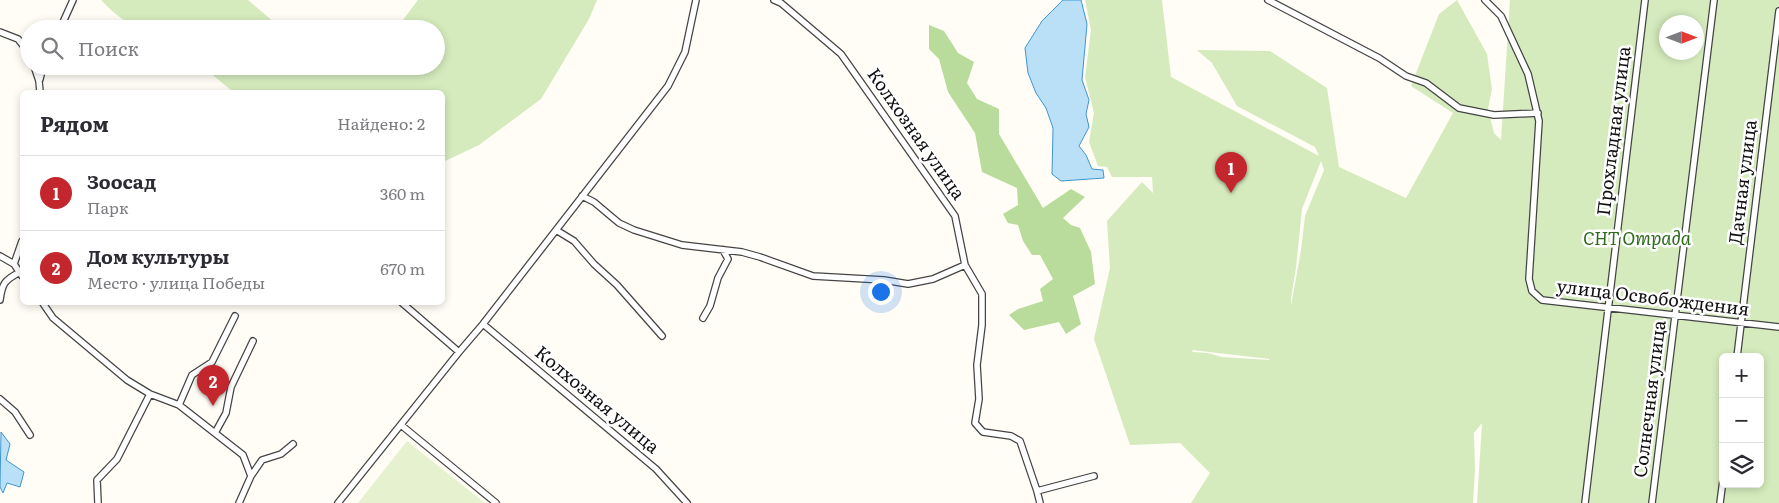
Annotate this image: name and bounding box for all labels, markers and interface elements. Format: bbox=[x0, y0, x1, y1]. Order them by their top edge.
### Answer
north arrow bbox=[1659, 15, 1704, 60]
search box bbox=[20, 20, 445, 75]
icon: search bbox=[38, 34, 66, 62]
text: Поиск bbox=[78, 34, 139, 62]
street label: Прохладная улица bbox=[1589, 44, 1636, 217]
street label: Колхозная улица bbox=[862, 62, 973, 205]
text: Рядом bbox=[40, 107, 109, 138]
text: Найдено: 2 bbox=[337, 111, 425, 135]
street label: Дачная улица bbox=[1720, 118, 1763, 246]
pin: 1 bbox=[1215, 152, 1247, 193]
text: Зоосад bbox=[87, 167, 156, 195]
text: 1 bbox=[53, 181, 59, 205]
text: 360 m bbox=[380, 181, 425, 205]
text: Парк bbox=[87, 195, 128, 219]
park label: СНТ Отрада bbox=[1583, 224, 1692, 251]
text: Дом культуры bbox=[87, 242, 229, 270]
text: 2 bbox=[52, 256, 60, 280]
text: 670 m bbox=[380, 256, 425, 280]
text: Место · улица Победы bbox=[87, 270, 265, 294]
street label: улица Освобождения bbox=[1555, 271, 1751, 322]
your location bbox=[868, 279, 894, 305]
street label: Солнечная улица bbox=[1625, 318, 1672, 479]
street label: Колхозная улица bbox=[530, 339, 666, 459]
map controls bbox=[1719, 353, 1764, 488]
button: + bbox=[1719, 353, 1764, 398]
pin: 2 bbox=[197, 365, 229, 406]
button: − bbox=[1719, 398, 1764, 443]
button: layers bbox=[1719, 443, 1764, 488]

